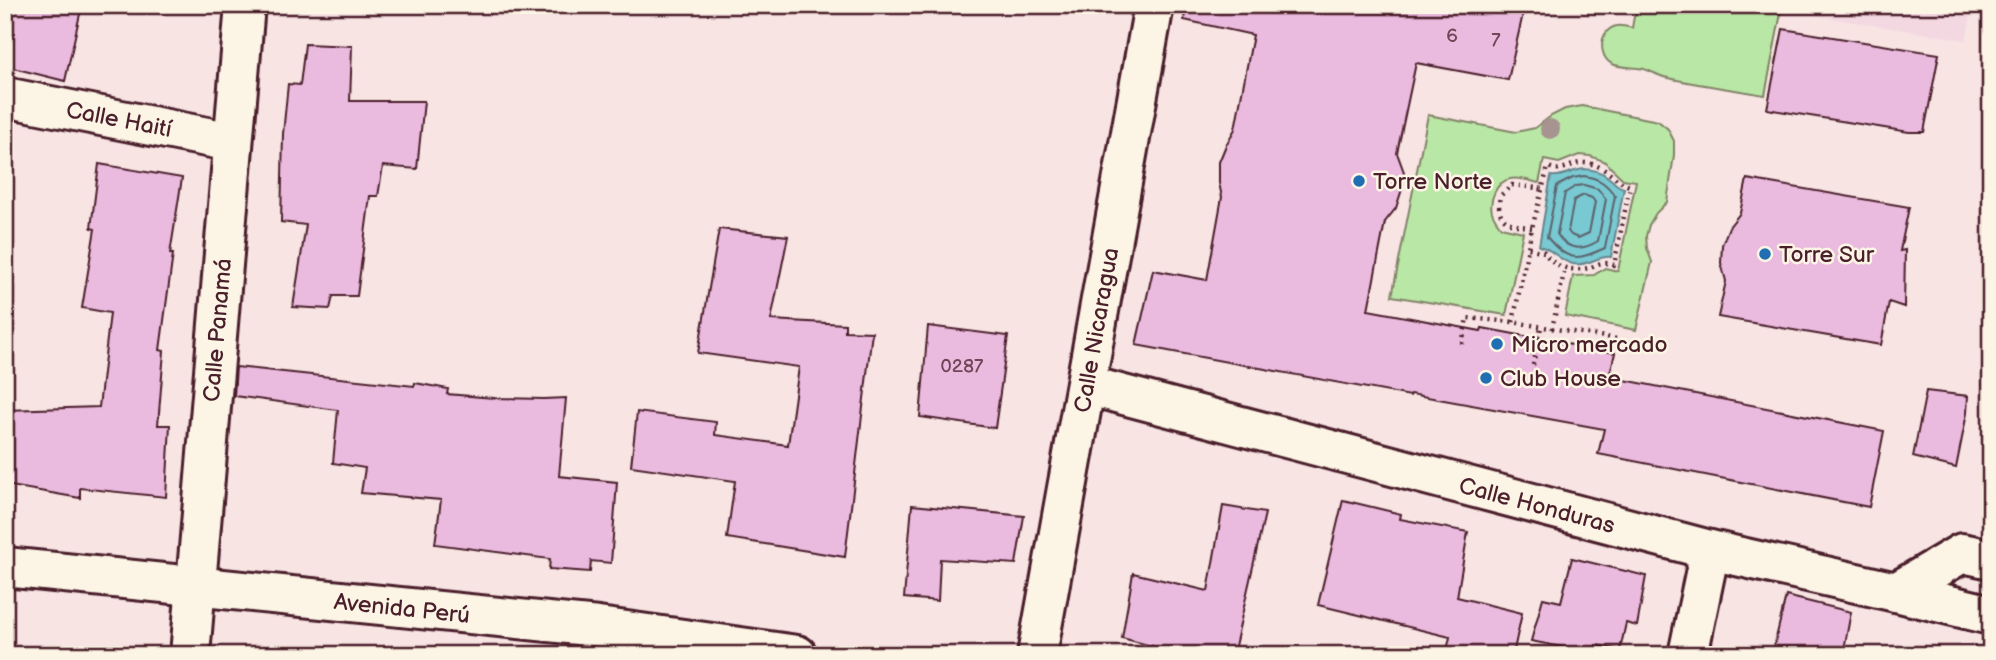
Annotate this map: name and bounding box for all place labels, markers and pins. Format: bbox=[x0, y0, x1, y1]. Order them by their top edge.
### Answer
place label: Torre Norte bbox=[1373, 168, 1492, 196]
marker: Torre Norte bbox=[1351, 173, 1367, 189]
place label: Torre Sur bbox=[1779, 241, 1875, 269]
marker: Torre Sur bbox=[1757, 246, 1773, 262]
place label: Micro mercado bbox=[1511, 331, 1668, 359]
marker: Micro mercado bbox=[1489, 336, 1505, 352]
place label: Club House bbox=[1500, 365, 1621, 393]
marker: Club House bbox=[1478, 370, 1494, 386]

